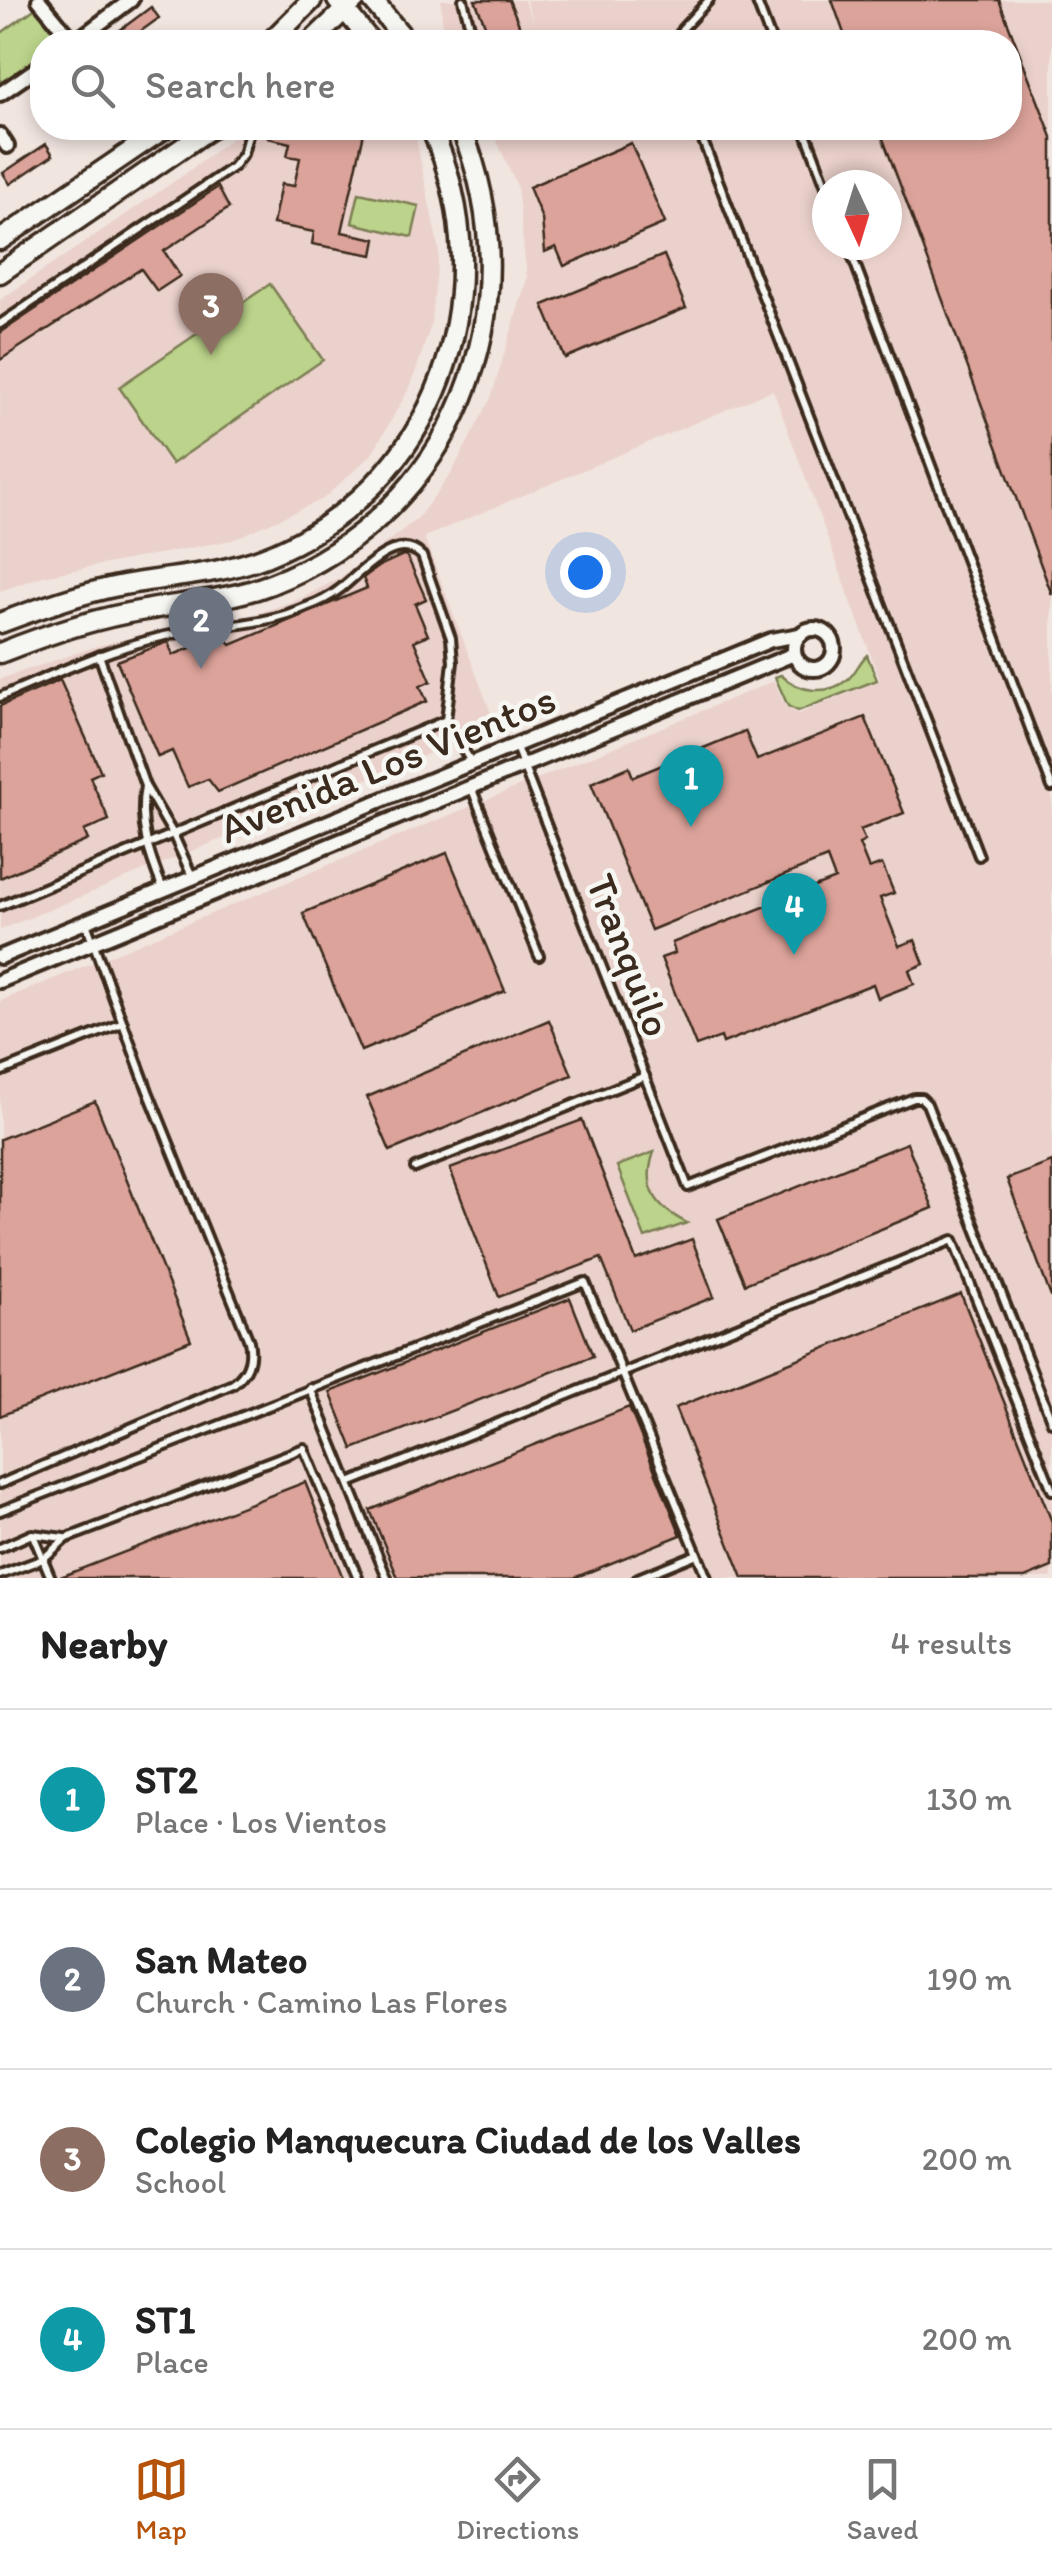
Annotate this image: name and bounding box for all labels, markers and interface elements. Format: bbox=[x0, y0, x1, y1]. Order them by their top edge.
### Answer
search box bbox=[30, 30, 1022, 140]
icon: search bbox=[65, 58, 120, 113]
text: Search here bbox=[145, 62, 336, 108]
north arrow bbox=[812, 170, 902, 260]
pin: 3 bbox=[178, 272, 244, 355]
your location bbox=[560, 547, 611, 598]
pin: 2 bbox=[168, 586, 234, 669]
street label: Avenida Los Vientos bbox=[212, 673, 563, 854]
pin: 1 bbox=[658, 744, 724, 827]
street label: Tranquilo bbox=[575, 867, 684, 1044]
pin: 4 bbox=[762, 872, 826, 955]
text: Nearby bbox=[40, 1618, 167, 1669]
text: 4 results bbox=[891, 1624, 1012, 1662]
text: ST2 bbox=[135, 1757, 198, 1803]
text: 1 bbox=[65, 1780, 80, 1818]
text: 130 m bbox=[926, 1780, 1012, 1818]
text: Place · Los Vientos bbox=[135, 1803, 387, 1841]
text: San Mateo bbox=[135, 1937, 308, 1983]
text: 2 bbox=[64, 1960, 81, 1998]
text: 190 m bbox=[927, 1960, 1012, 1998]
text: Church · Camino Las Flores bbox=[135, 1983, 508, 2021]
text: Colegio Manquecura Ciudad de los Valles bbox=[135, 2117, 801, 2163]
text: 3 bbox=[64, 2140, 81, 2178]
text: 200 m bbox=[922, 2140, 1012, 2178]
text: School bbox=[135, 2163, 226, 2201]
text: ST1 bbox=[135, 2297, 195, 2343]
text: 4 bbox=[63, 2320, 82, 2358]
text: 200 m bbox=[922, 2320, 1012, 2358]
text: Place bbox=[135, 2343, 209, 2381]
tab: Map bbox=[134, 2452, 189, 2546]
tab: Directions bbox=[456, 2452, 579, 2546]
tab: Saved bbox=[847, 2452, 918, 2546]

